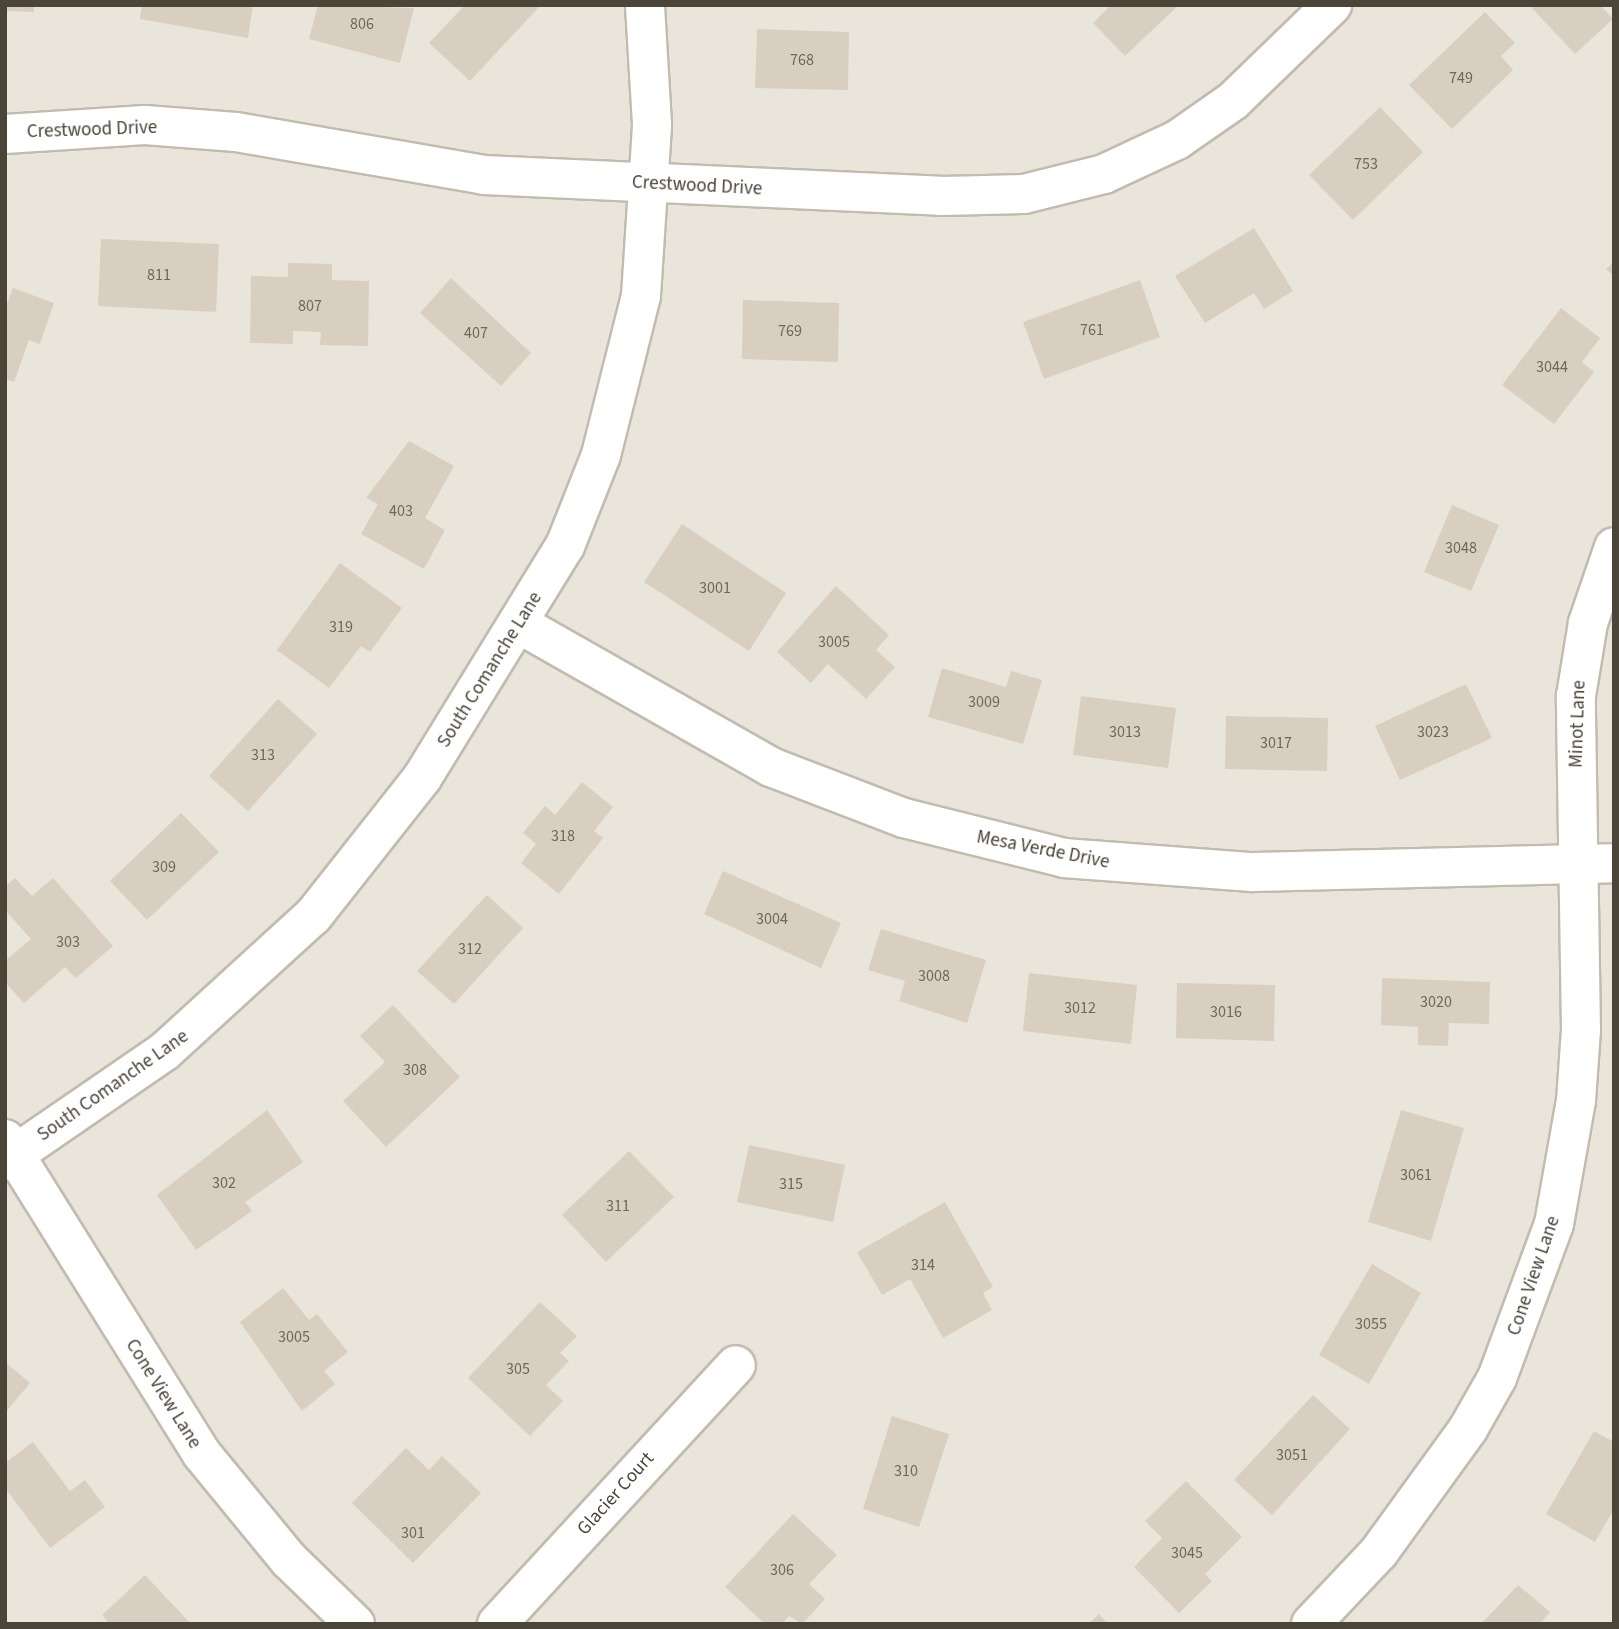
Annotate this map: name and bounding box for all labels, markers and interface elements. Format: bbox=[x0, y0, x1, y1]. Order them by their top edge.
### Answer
house number: 806 bbox=[350, 14, 374, 34]
house number: 768 bbox=[790, 50, 814, 70]
house number: 749 bbox=[1449, 68, 1473, 88]
street label: Crestwood Drive bbox=[26, 116, 158, 144]
house number: 753 bbox=[1354, 154, 1378, 174]
street label: Crestwood Drive bbox=[631, 171, 763, 201]
house number: 811 bbox=[147, 265, 171, 285]
house number: 807 bbox=[298, 296, 322, 316]
house number: 761 bbox=[1080, 320, 1104, 340]
house number: 769 bbox=[778, 321, 802, 341]
house number: 407 bbox=[464, 323, 488, 343]
house number: 3044 bbox=[1536, 357, 1568, 377]
house number: 403 bbox=[389, 501, 413, 521]
house number: 3048 bbox=[1445, 538, 1477, 558]
house number: 3001 bbox=[699, 578, 731, 598]
street label: South Comanche Lane bbox=[433, 588, 547, 752]
house number: 319 bbox=[329, 617, 353, 637]
house number: 3005 bbox=[818, 632, 850, 652]
street label: Minot Lane bbox=[1565, 680, 1591, 768]
house number: 3009 bbox=[968, 692, 1000, 712]
house number: 3013 bbox=[1109, 722, 1141, 742]
house number: 3023 bbox=[1417, 722, 1449, 742]
house number: 3017 bbox=[1260, 733, 1292, 753]
house number: 313 bbox=[251, 745, 275, 765]
house number: 318 bbox=[551, 826, 575, 846]
street label: Mesa Verde Drive bbox=[975, 826, 1111, 874]
house number: 309 bbox=[152, 857, 176, 877]
house number: 3004 bbox=[756, 909, 788, 929]
house number: 303 bbox=[56, 932, 80, 952]
house number: 312 bbox=[458, 939, 482, 959]
house number: 3008 bbox=[918, 966, 950, 986]
house number: 3020 bbox=[1420, 992, 1452, 1012]
house number: 3012 bbox=[1064, 998, 1096, 1018]
house number: 3016 bbox=[1210, 1002, 1242, 1022]
street label: South Comanche Lane bbox=[33, 1025, 193, 1147]
house number: 308 bbox=[403, 1060, 427, 1080]
house number: 3061 bbox=[1400, 1165, 1432, 1185]
house number: 302 bbox=[212, 1173, 236, 1193]
house number: 315 bbox=[779, 1174, 803, 1194]
house number: 311 bbox=[606, 1196, 630, 1216]
street label: Cone View Lane bbox=[1503, 1213, 1565, 1339]
house number: 314 bbox=[911, 1255, 935, 1275]
house number: 3055 bbox=[1355, 1314, 1387, 1334]
house number: 3005 bbox=[278, 1327, 310, 1347]
street label: Cone View Lane bbox=[120, 1335, 206, 1453]
house number: 305 bbox=[506, 1359, 530, 1379]
house number: 3051 bbox=[1276, 1445, 1308, 1465]
street label: Glacier Court bbox=[573, 1448, 659, 1540]
house number: 310 bbox=[894, 1461, 918, 1481]
house number: 301 bbox=[401, 1523, 425, 1543]
house number: 3045 bbox=[1171, 1543, 1203, 1563]
house number: 306 bbox=[770, 1560, 794, 1580]

